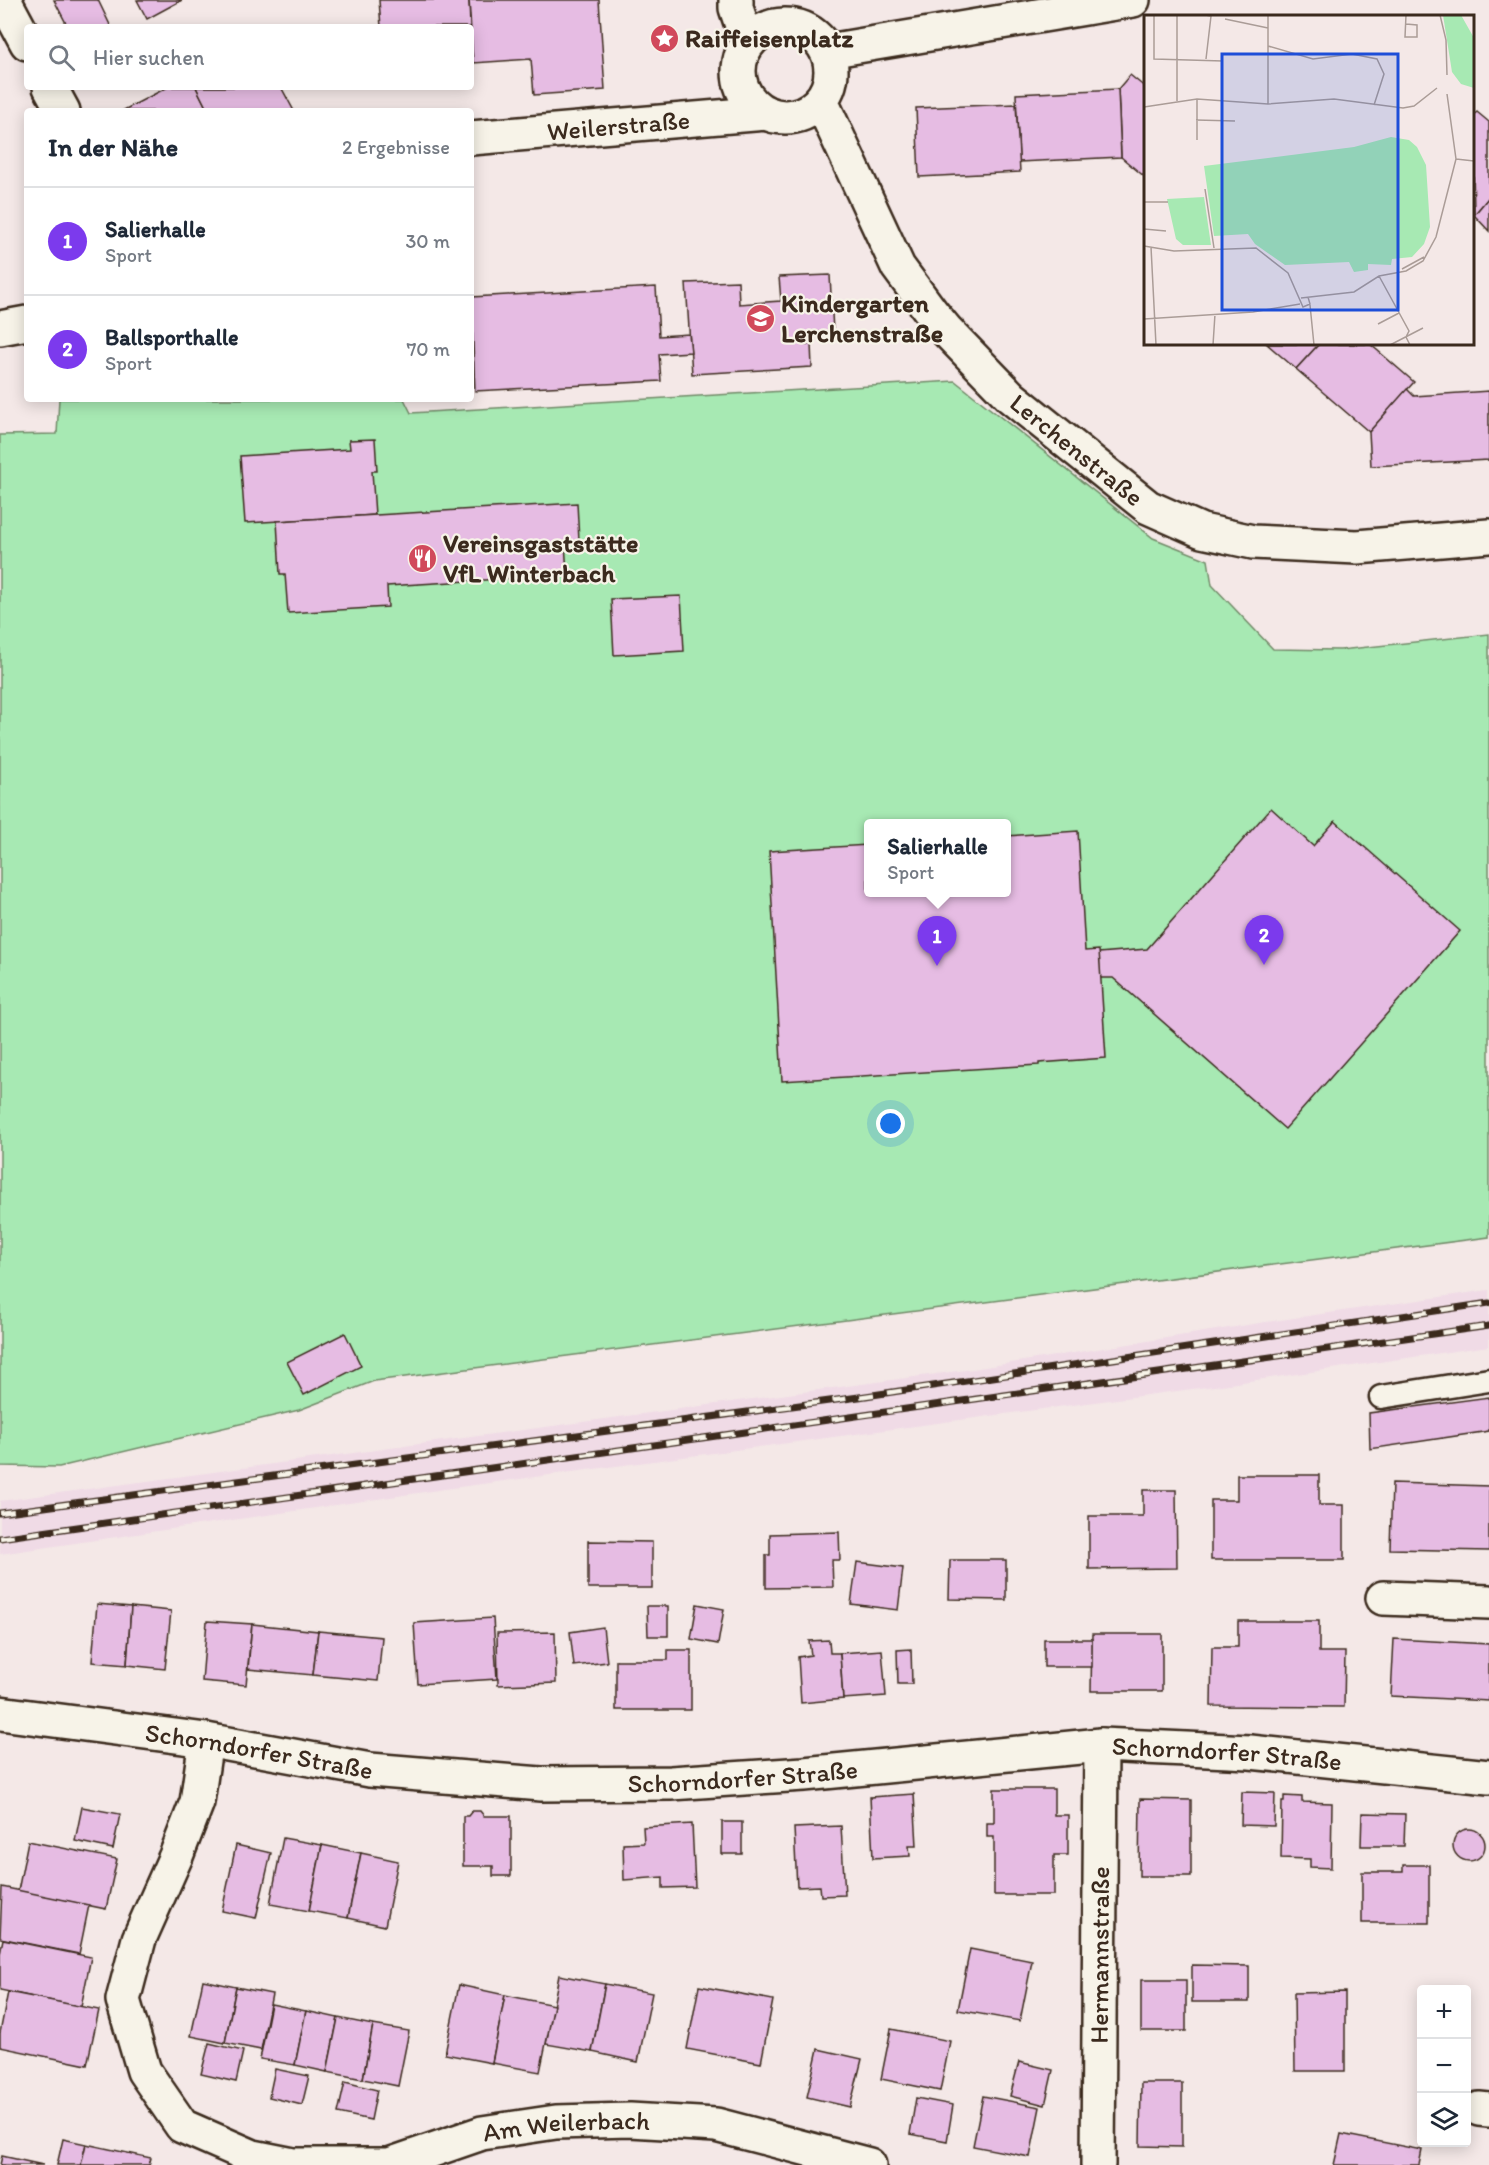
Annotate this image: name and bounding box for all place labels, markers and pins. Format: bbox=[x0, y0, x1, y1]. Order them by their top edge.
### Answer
place icon: Raiffeisenplatz bbox=[648, 22, 680, 54]
place label: Raiffeisenplatz bbox=[685, 22, 854, 54]
place label: Kindergarten Lerchenstraße bbox=[781, 287, 943, 349]
school or university icon: Kindergarten Lerchenstraße bbox=[744, 302, 776, 334]
place label: Vereinsgaststätte VfL Winterbach bbox=[443, 527, 638, 589]
restaurant icon: Vereinsgaststätte VfL Winterbach bbox=[406, 542, 438, 574]
pin: 1 bbox=[918, 916, 956, 966]
pin: 2 bbox=[1244, 916, 1284, 965]

